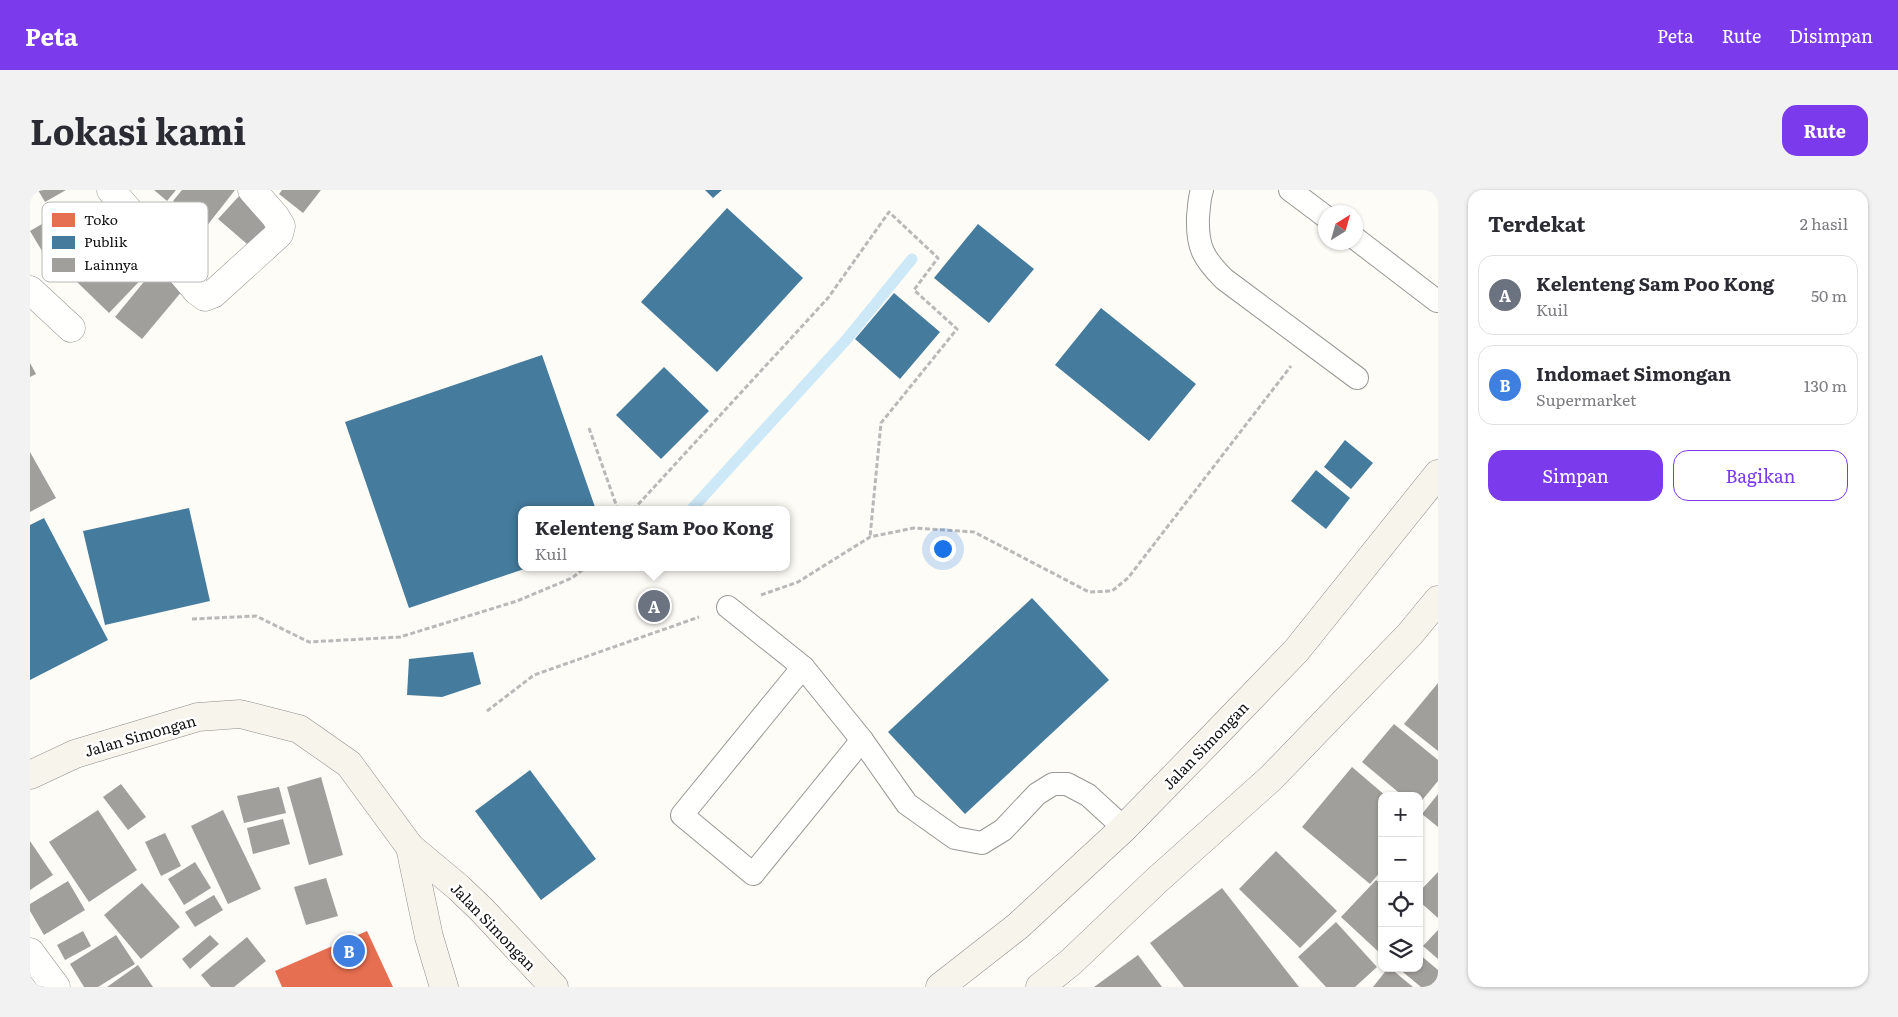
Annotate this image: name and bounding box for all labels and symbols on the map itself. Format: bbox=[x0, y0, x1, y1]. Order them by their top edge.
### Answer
legend bbox=[42, 202, 208, 282]
north arrow bbox=[1318, 205, 1363, 250]
text: Toko bbox=[84, 209, 118, 229]
text: Publik bbox=[84, 231, 128, 251]
text: Lainnya bbox=[84, 254, 139, 274]
your location bbox=[930, 536, 956, 562]
pin: A bbox=[638, 587, 670, 625]
street label: Jalan Simongan bbox=[1157, 696, 1253, 794]
street label: Jalan Simongan bbox=[82, 708, 198, 762]
street label: Jalan Simongan bbox=[446, 877, 542, 975]
pin: B bbox=[333, 932, 365, 970]

